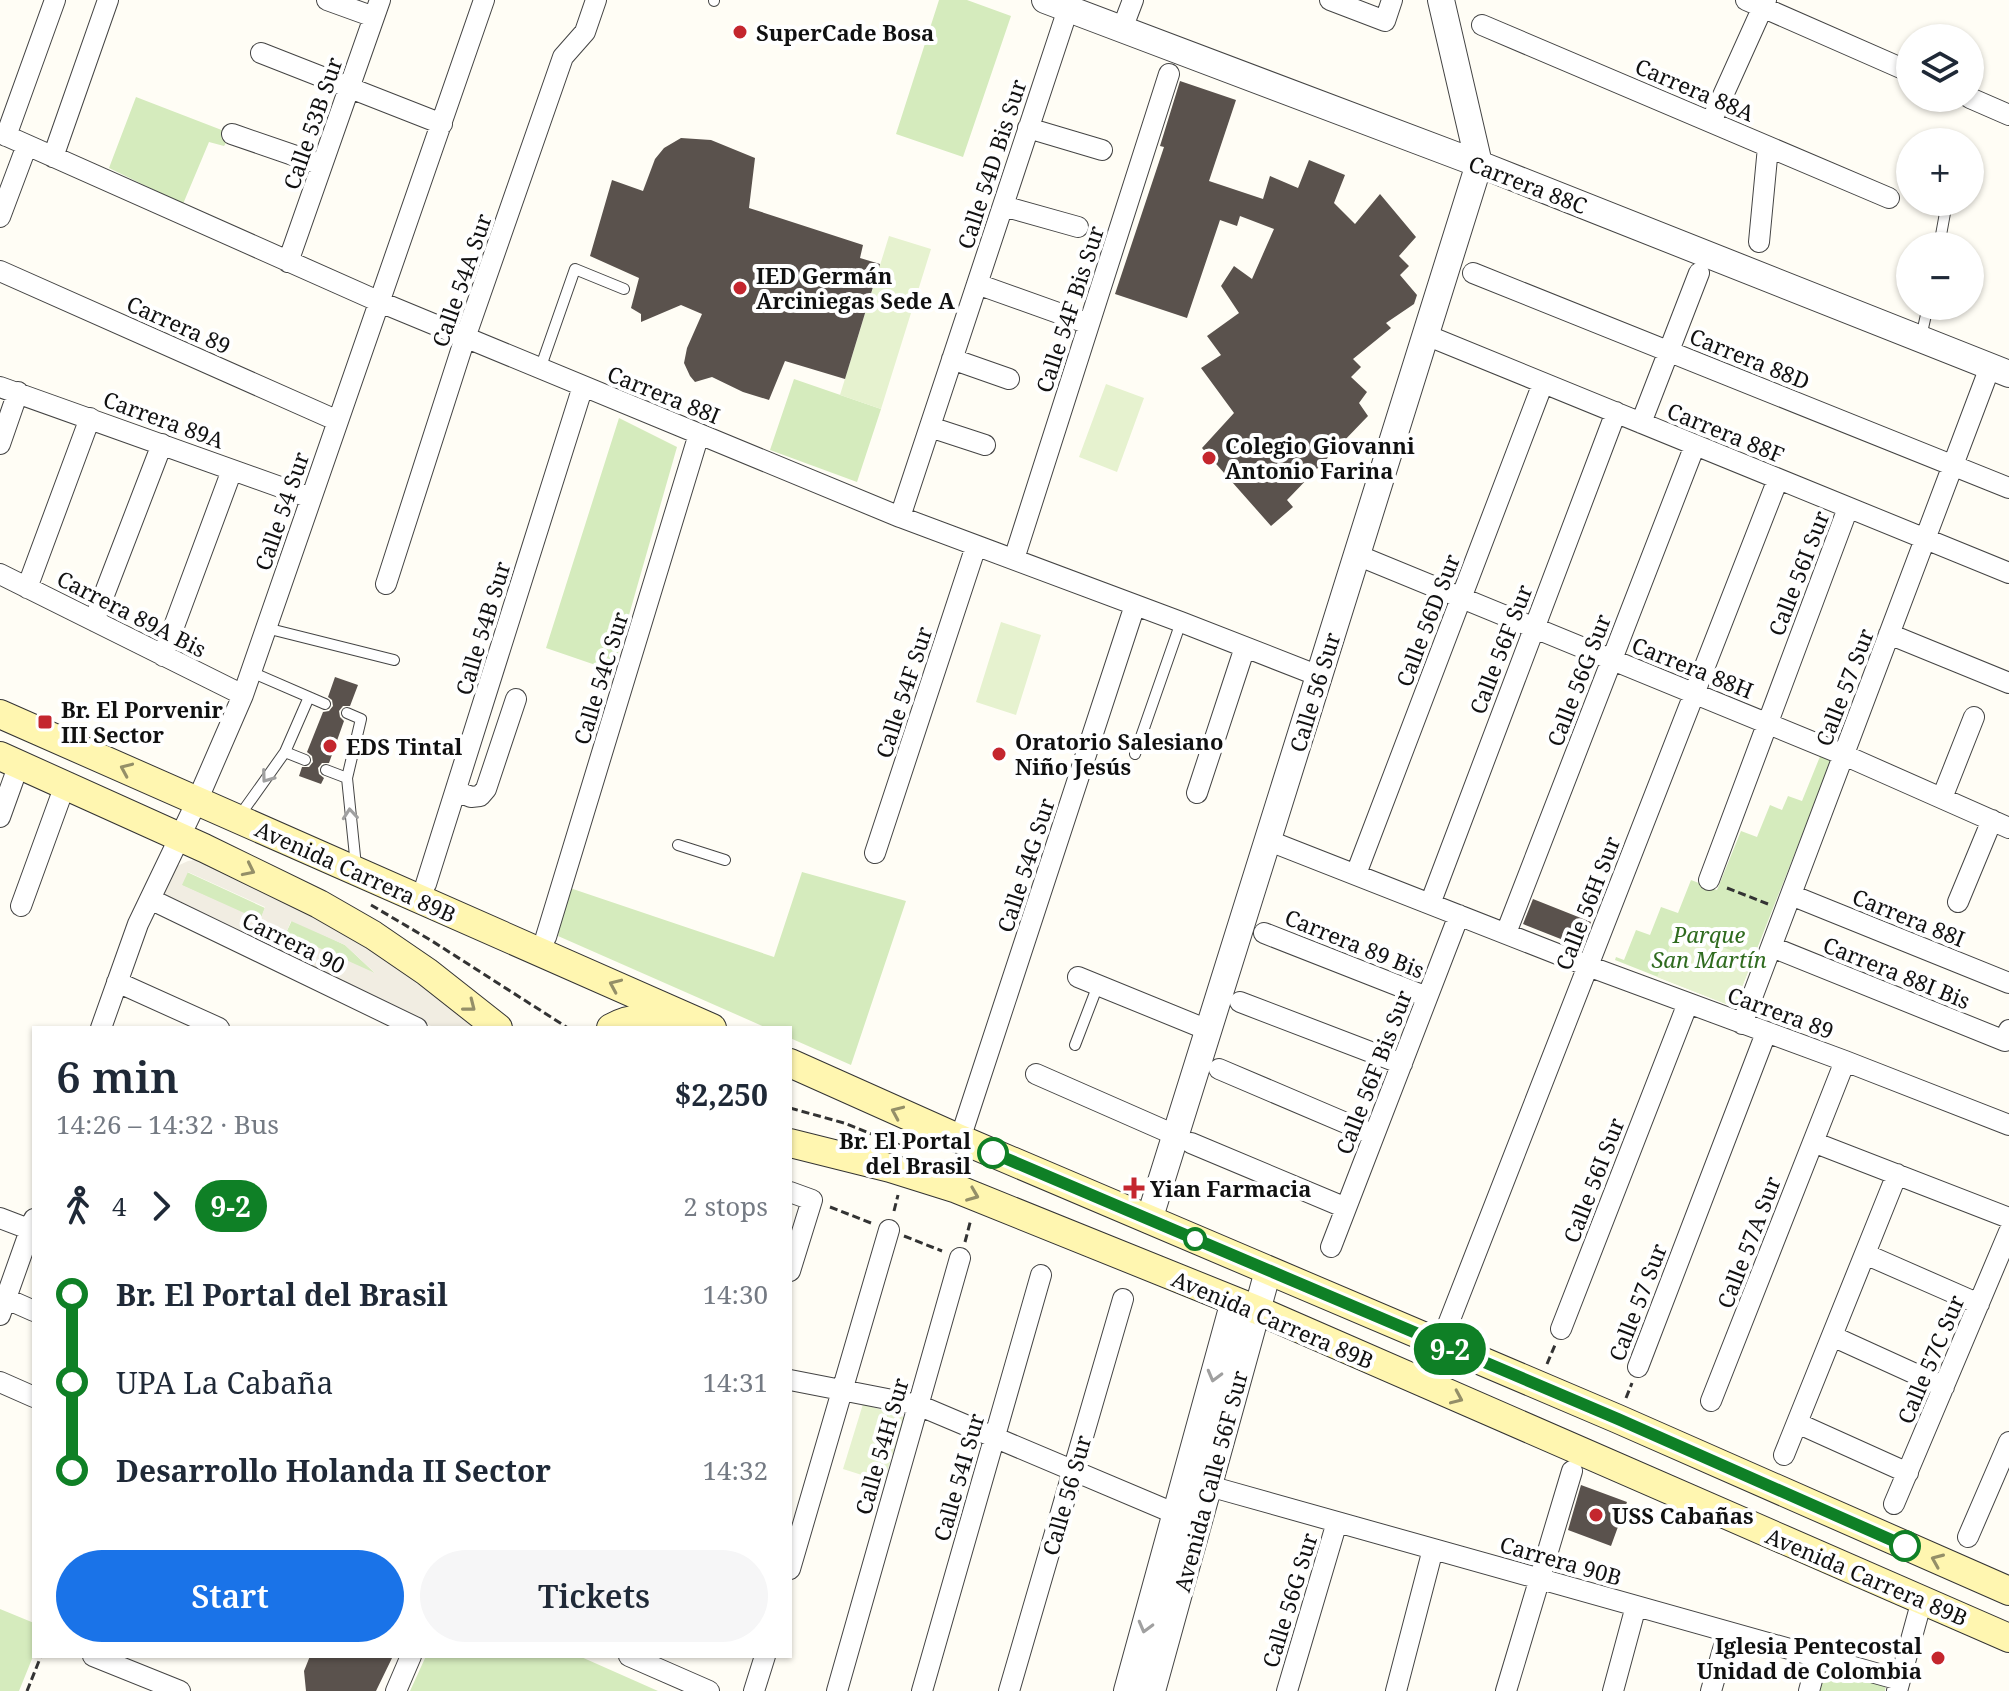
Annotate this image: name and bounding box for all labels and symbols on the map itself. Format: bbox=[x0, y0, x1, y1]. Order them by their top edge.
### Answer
place label: SuperCade Bosa bbox=[756, 17, 934, 47]
marker: SuperCade Bosa bbox=[731, 23, 749, 41]
street label: Carrera 88A bbox=[1631, 50, 1760, 128]
street label: Calle 53B Sur bbox=[275, 52, 349, 193]
street label: Calle 54D Bis Sur bbox=[949, 75, 1033, 253]
street label: Carrera 88C bbox=[1464, 148, 1592, 220]
street label: Calle 54A Sur bbox=[424, 209, 498, 351]
street label: Calle 54F Bis Sur bbox=[1028, 221, 1110, 396]
place label: IED Germán Arciniegas Sede A bbox=[756, 260, 955, 315]
marker: IED Germán Arciniegas Sede A bbox=[731, 279, 749, 297]
street label: Carrera 89 bbox=[122, 288, 236, 360]
street label: Carrera 88D bbox=[1685, 320, 1815, 396]
street label: Carrera 88I bbox=[603, 358, 725, 430]
street label: Carrera 89A bbox=[99, 383, 229, 455]
street label: Carrera 88F bbox=[1663, 395, 1789, 469]
place label: Colegio Giovanni Antonio Farina bbox=[1225, 430, 1415, 485]
street label: Calle 54 Sur bbox=[247, 447, 316, 574]
marker: Colegio Giovanni Antonio Farina bbox=[1200, 449, 1218, 467]
street label: Calle 56I Sur bbox=[1760, 506, 1836, 640]
street label: Calle 56D Sur bbox=[1388, 549, 1466, 691]
street label: Calle 54B Sur bbox=[447, 557, 517, 698]
street label: Carrera 89A Bis bbox=[52, 562, 212, 664]
street label: Calle 56F Sur bbox=[1462, 579, 1539, 718]
street label: Calle 54C Sur bbox=[566, 607, 635, 748]
street label: Calle 56G Sur bbox=[1539, 609, 1617, 750]
street label: Calle 54F Sur bbox=[868, 622, 939, 762]
street label: Calle 57 Sur bbox=[1808, 623, 1880, 750]
street label: Calle 56 Sur bbox=[1282, 628, 1347, 756]
street label: Carrera 88H bbox=[1628, 629, 1758, 705]
place label: Br. El Porvenir III Sector bbox=[61, 694, 224, 749]
marker: Br. El Porvenir III Sector bbox=[36, 713, 54, 731]
place label: Oratorio Salesiano Niño Jesús bbox=[1015, 726, 1223, 781]
place label: EDS Tintal bbox=[346, 731, 463, 761]
marker: EDS Tintal bbox=[321, 737, 339, 755]
marker: Oratorio Salesiano Niño Jesús bbox=[990, 745, 1008, 763]
one-way arrow bbox=[120, 763, 134, 779]
one-way arrow bbox=[262, 768, 277, 782]
street label: Calle 54G Sur bbox=[989, 793, 1061, 936]
one-way arrow bbox=[342, 807, 359, 820]
street label: Avenida Carrera 89B bbox=[251, 813, 461, 929]
street label: Calle 56H Sur bbox=[1548, 831, 1627, 974]
one-way arrow bbox=[241, 860, 256, 876]
street label: Carrera 88I bbox=[1848, 881, 1970, 953]
street label: Carrera 89 Bis bbox=[1281, 901, 1429, 985]
street label: Carrera 90 bbox=[238, 904, 350, 980]
park label: Parque San Martín bbox=[1651, 919, 1767, 974]
street label: Carrera 88I Bis bbox=[1819, 929, 1975, 1015]
one-way arrow bbox=[609, 979, 623, 995]
street label: Carrera 89 bbox=[1724, 979, 1838, 1045]
street label: Calle 56F Bis Sur bbox=[1328, 985, 1418, 1158]
one-way arrow bbox=[461, 996, 475, 1011]
one-way arrow bbox=[891, 1105, 905, 1121]
street label: Calle 56I Sur bbox=[1555, 1113, 1631, 1247]
place label: Br. El Portal del Brasil bbox=[839, 1125, 971, 1180]
marker: Br. El Portal del Brasil bbox=[978, 1138, 1008, 1168]
street label: Calle 57A Sur bbox=[1709, 1171, 1787, 1312]
place label: Yian Farmacia bbox=[1150, 1173, 1312, 1203]
marker: Yian Farmacia bbox=[1125, 1179, 1143, 1197]
one-way arrow bbox=[965, 1185, 979, 1202]
unlabelled marker bbox=[1184, 1228, 1206, 1250]
street label: Calle 57 Sur bbox=[1601, 1238, 1673, 1365]
street label: Avenida Carrera 89B bbox=[1167, 1263, 1379, 1375]
street label: Calle 57C Sur bbox=[1889, 1289, 1971, 1428]
line badge: 9-2 bbox=[1404, 1323, 1496, 1375]
street label: Avenida Calle 56F Sur bbox=[1166, 1366, 1254, 1595]
one-way arrow bbox=[1207, 1369, 1223, 1383]
street label: Calle 54H Sur bbox=[847, 1373, 915, 1518]
one-way arrow bbox=[1448, 1389, 1463, 1405]
street label: Calle 54I Sur bbox=[925, 1409, 991, 1544]
street label: Calle 56 Sur bbox=[1035, 1431, 1098, 1559]
place label: USS Cabañas bbox=[1612, 1500, 1753, 1530]
marker: USS Cabañas bbox=[1587, 1506, 1605, 1524]
street label: Avenida Carrera 89B bbox=[1761, 1520, 1973, 1632]
street label: Calle 56G Sur bbox=[1254, 1528, 1324, 1671]
street label: Carrera 90B bbox=[1497, 1528, 1625, 1592]
unlabelled marker bbox=[1890, 1531, 1920, 1561]
one-way arrow bbox=[1931, 1553, 1946, 1569]
one-way arrow bbox=[1138, 1619, 1154, 1633]
place label: Iglesia Pentecostal Unidad de Colombia bbox=[1697, 1630, 1922, 1685]
marker: Iglesia Pentecostal Unidad de Colombia bbox=[1929, 1649, 1947, 1667]

